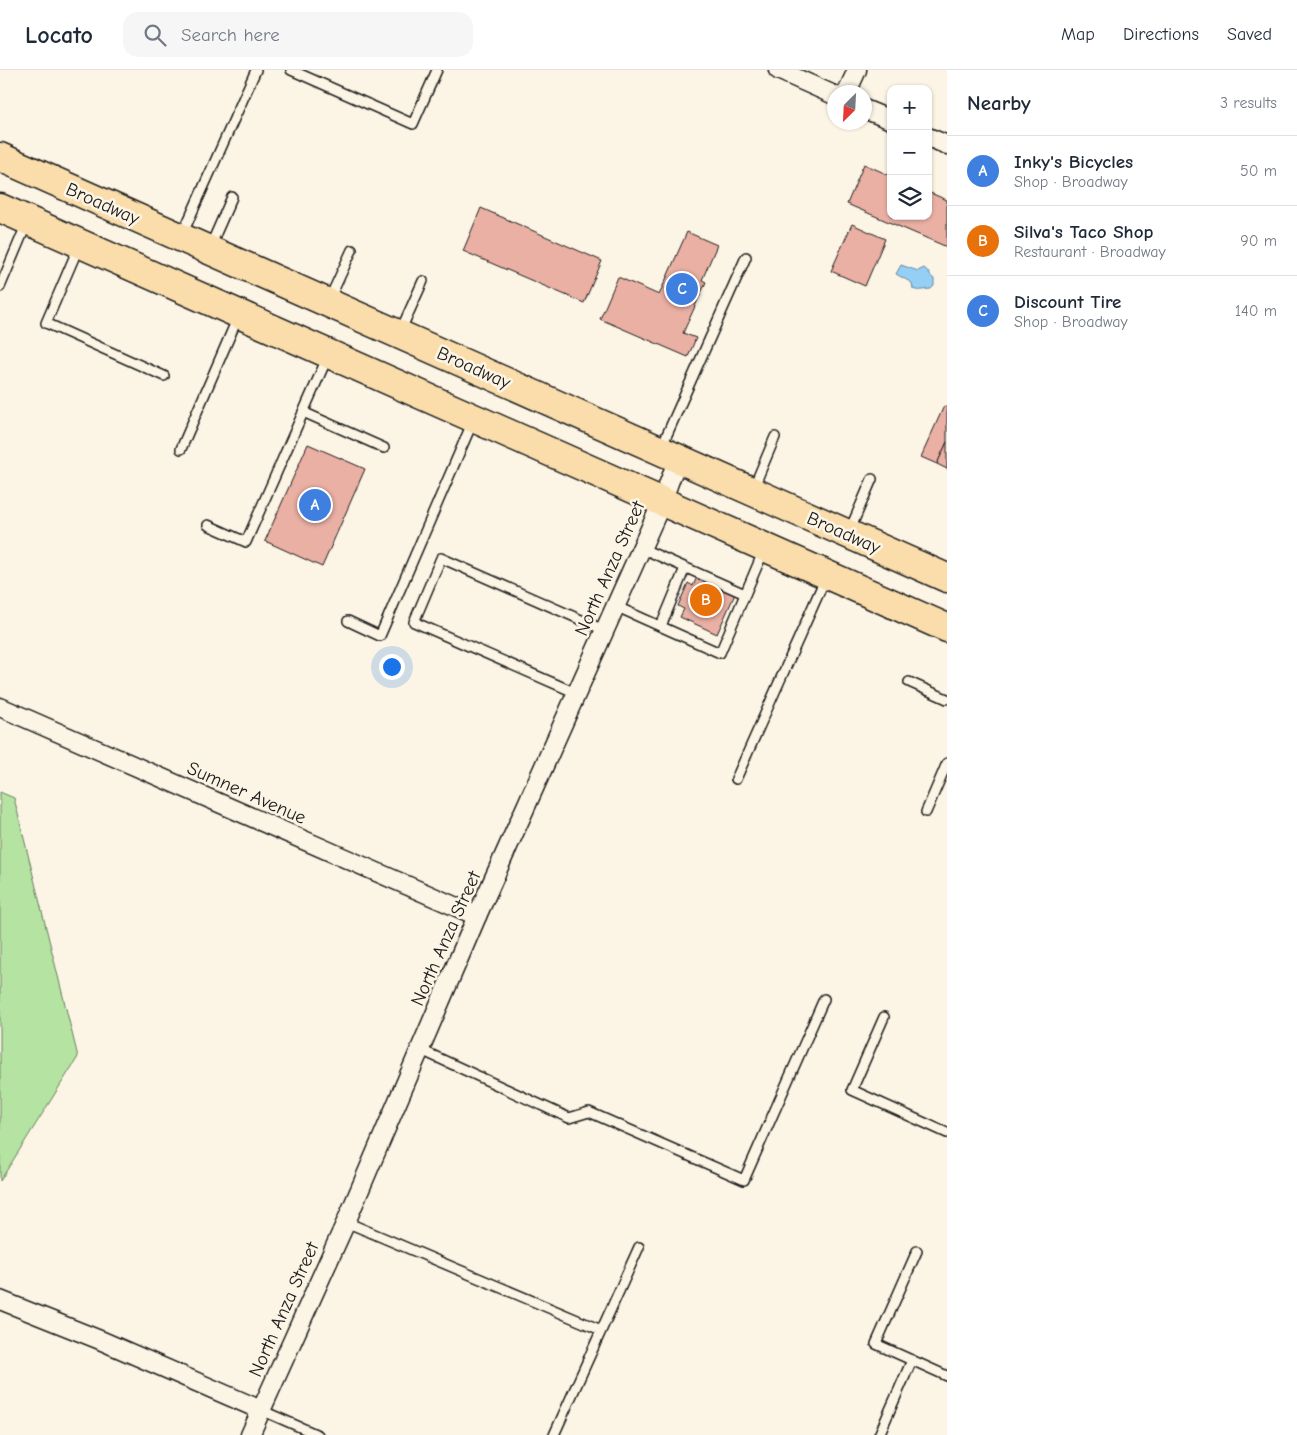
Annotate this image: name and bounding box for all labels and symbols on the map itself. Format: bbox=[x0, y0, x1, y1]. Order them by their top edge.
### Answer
north arrow bbox=[827, 85, 872, 130]
street label: Broadway bbox=[62, 178, 143, 230]
pin: C bbox=[666, 270, 698, 308]
street label: Broadway bbox=[433, 342, 514, 394]
pin: A bbox=[299, 486, 331, 524]
street label: North Anza Street bbox=[570, 497, 650, 639]
street label: Broadway bbox=[803, 507, 884, 559]
pin: B bbox=[690, 581, 722, 619]
your location bbox=[379, 654, 405, 680]
street label: Sumner Avenue bbox=[184, 757, 309, 829]
street label: North Anza Street bbox=[406, 867, 486, 1009]
street label: North Anza Street bbox=[244, 1238, 324, 1380]

